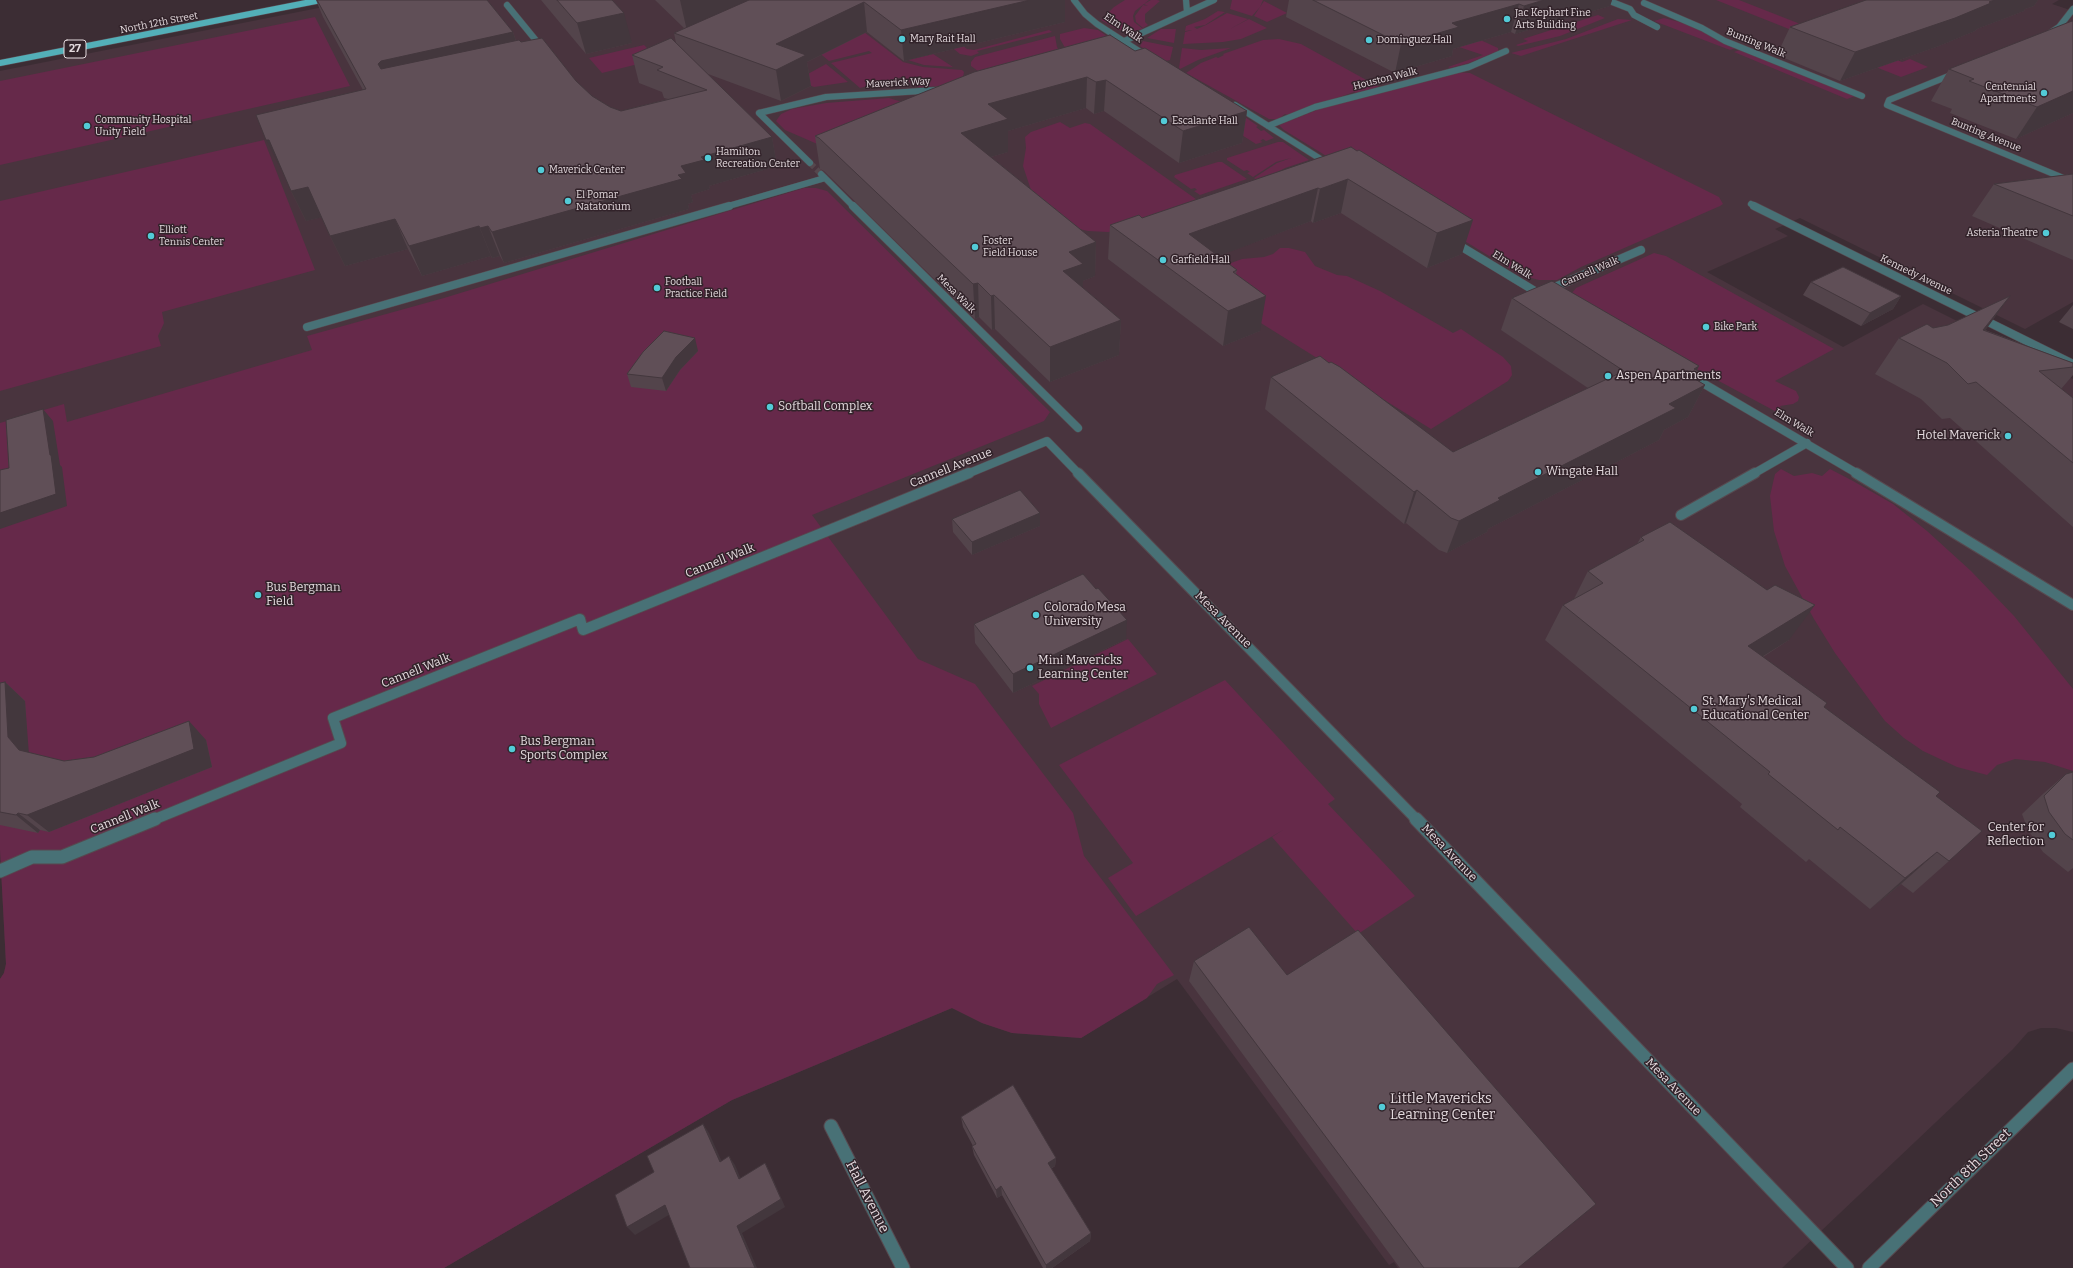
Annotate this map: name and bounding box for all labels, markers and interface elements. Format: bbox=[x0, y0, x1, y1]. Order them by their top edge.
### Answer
place label: Jac Kephart Fine Arts Building bbox=[1515, 7, 1591, 30]
street label: North 12th Street bbox=[119, 10, 199, 36]
street label: Elm Walk bbox=[1101, 11, 1145, 45]
marker: Jac Kephart Fine Arts Building bbox=[1502, 14, 1512, 24]
street label: Bunting Walk bbox=[1725, 26, 1787, 60]
place label: Mary Rait Hall bbox=[910, 33, 976, 45]
marker: Mary Rait Hall bbox=[897, 34, 907, 44]
place label: Dominguez Hall bbox=[1377, 34, 1452, 46]
marker: Dominguez Hall bbox=[1364, 35, 1374, 45]
road number: 27 bbox=[64, 40, 86, 58]
street label: Houston Walk bbox=[1352, 65, 1418, 93]
street label: Maverick Way bbox=[866, 75, 930, 91]
place label: Centennial Apartments bbox=[1980, 81, 2036, 104]
marker: Centennial Apartments bbox=[2039, 88, 2049, 98]
place label: Community Hospital Unity Field bbox=[95, 114, 191, 138]
place label: Escalante Hall bbox=[1172, 115, 1238, 127]
street label: Bunting Avenue bbox=[1949, 115, 2023, 155]
marker: Escalante Hall bbox=[1159, 116, 1169, 126]
marker: Community Hospital Unity Field bbox=[82, 121, 92, 131]
place label: Hamilton Recreation Center bbox=[716, 146, 800, 170]
marker: Hamilton Recreation Center bbox=[703, 153, 713, 163]
place label: Maverick Center bbox=[549, 164, 625, 176]
marker: Maverick Center bbox=[536, 165, 546, 175]
place label: El Pomar Natatorium bbox=[576, 189, 630, 212]
marker: El Pomar Natatorium bbox=[563, 196, 573, 206]
place label: Elliott Tennis Center bbox=[159, 224, 224, 248]
place label: Asteria Theatre bbox=[1967, 227, 2038, 239]
marker: Asteria Theatre bbox=[2041, 228, 2051, 238]
marker: Elliott Tennis Center bbox=[146, 231, 156, 241]
place label: Foster Field House bbox=[983, 235, 1038, 258]
marker: Foster Field House bbox=[970, 242, 980, 252]
street label: Elm Walk bbox=[1490, 248, 1534, 282]
street label: Kennedy Avenue bbox=[1878, 252, 1954, 298]
place label: Garfield Hall bbox=[1171, 254, 1230, 266]
marker: Garfield Hall bbox=[1158, 255, 1168, 265]
street label: Cannell Walk bbox=[1560, 255, 1620, 289]
street label: Mesa Walk bbox=[934, 272, 978, 316]
place label: Football Practice Field bbox=[665, 276, 727, 300]
marker: Football Practice Field bbox=[652, 283, 662, 293]
place label: Bike Park bbox=[1714, 321, 1757, 333]
marker: Bike Park bbox=[1701, 322, 1711, 332]
place label: Aspen Apartments bbox=[1616, 369, 1721, 383]
marker: Aspen Apartments bbox=[1603, 371, 1613, 381]
place label: Softball Complex bbox=[778, 400, 872, 414]
marker: Softball Complex bbox=[765, 402, 775, 412]
street label: Elm Walk bbox=[1772, 407, 1816, 439]
place label: Hotel Maverick bbox=[1916, 429, 2000, 443]
marker: Hotel Maverick bbox=[2003, 431, 2013, 441]
street label: Cannell Avenue bbox=[908, 445, 994, 491]
place label: Wingate Hall bbox=[1546, 465, 1618, 479]
marker: Wingate Hall bbox=[1533, 467, 1543, 477]
street label: Cannell Walk bbox=[683, 541, 757, 581]
place label: Bus Bergman Field bbox=[266, 581, 340, 609]
street label: Mesa Avenue bbox=[1192, 589, 1254, 651]
marker: Bus Bergman Field bbox=[253, 590, 263, 600]
place label: Colorado Mesa University bbox=[1044, 601, 1126, 629]
marker: Colorado Mesa University bbox=[1031, 610, 1041, 620]
street label: Cannell Walk bbox=[379, 651, 453, 691]
place label: Mini Mavericks Learning Center bbox=[1038, 654, 1128, 682]
marker: Mini Mavericks Learning Center bbox=[1025, 663, 1035, 673]
place label: St. Mary's Medical Educational Center bbox=[1702, 695, 1809, 723]
marker: St. Mary's Medical Educational Center bbox=[1689, 704, 1699, 714]
place label: Bus Bergman Sports Complex bbox=[520, 735, 608, 763]
marker: Bus Bergman Sports Complex bbox=[507, 744, 517, 754]
street label: Cannell Walk bbox=[88, 797, 162, 837]
street label: Mesa Avenue bbox=[1418, 821, 1480, 885]
place label: Center for Reflection bbox=[1987, 821, 2044, 849]
marker: Center for Reflection bbox=[2047, 830, 2057, 840]
street label: Mesa Avenue bbox=[1642, 1055, 1704, 1119]
place label: Little Mavericks Learning Center bbox=[1390, 1091, 1495, 1124]
marker: Little Mavericks Learning Center bbox=[1377, 1102, 1387, 1112]
street label: North 8th Street bbox=[1927, 1125, 2015, 1211]
street label: Hall Avenue bbox=[842, 1158, 892, 1236]

